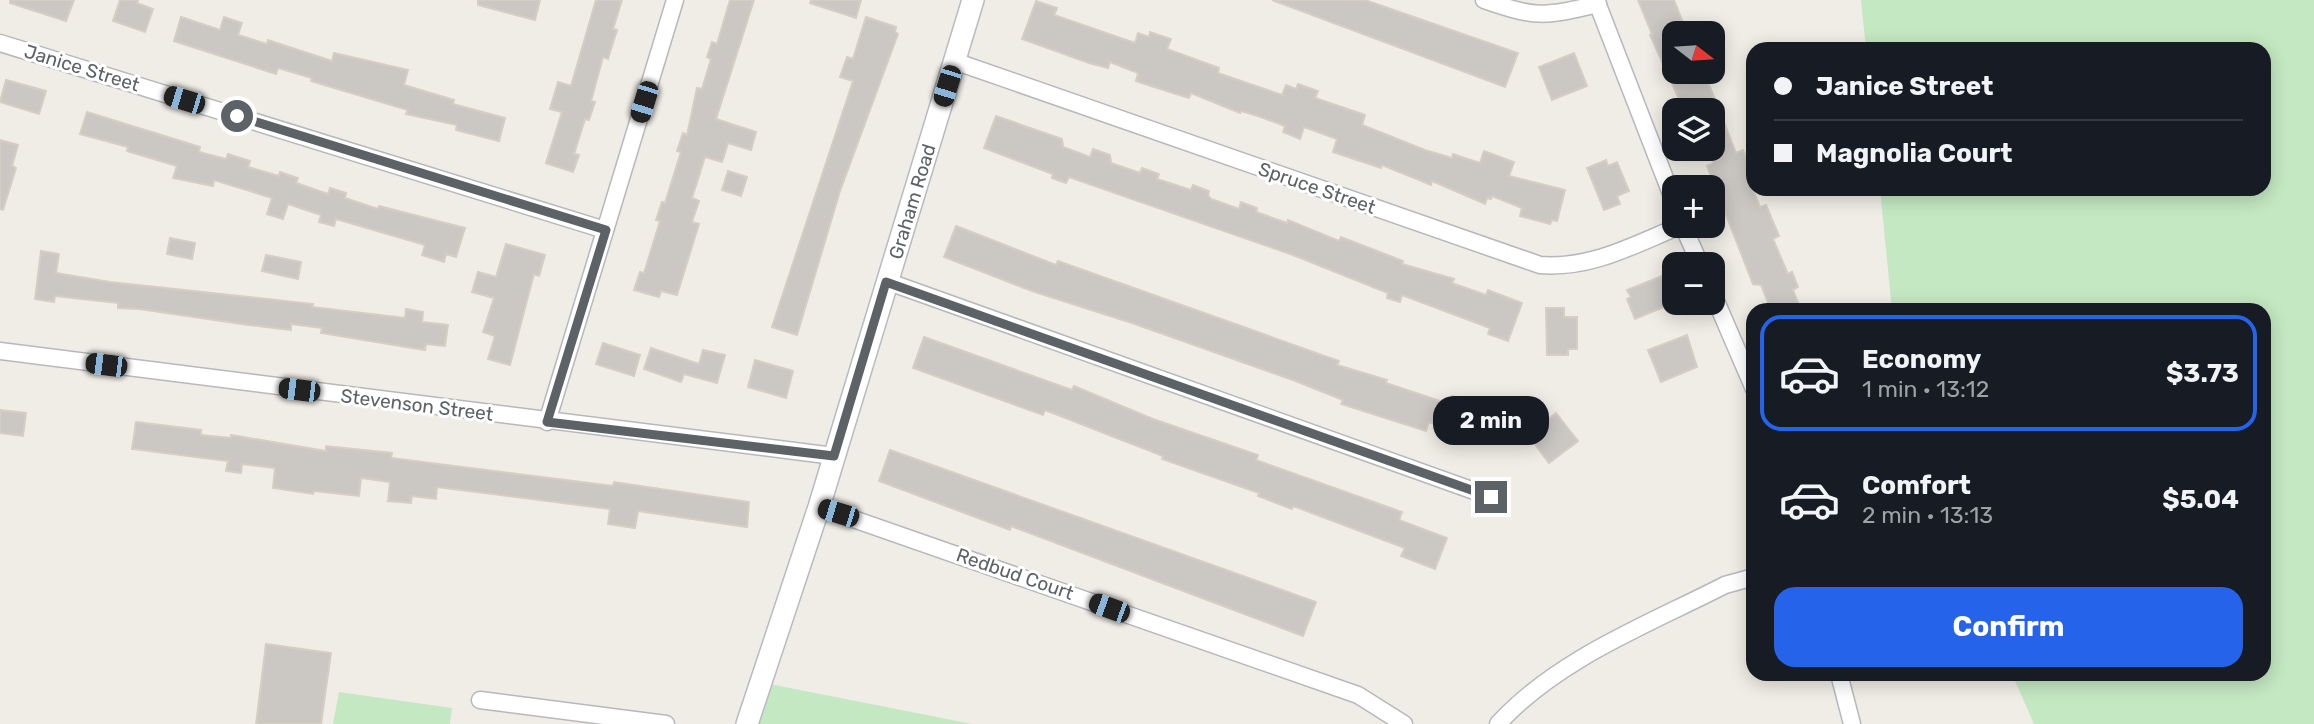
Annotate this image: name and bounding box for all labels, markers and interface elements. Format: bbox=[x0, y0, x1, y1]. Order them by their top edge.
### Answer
north arrow bbox=[1662, 21, 1726, 84]
map controls bbox=[1662, 21, 1725, 315]
street label: Janice Street bbox=[22, 40, 143, 97]
car bbox=[931, 63, 964, 109]
text: Janice Street bbox=[1816, 71, 1993, 102]
car bbox=[628, 79, 661, 125]
car bbox=[161, 84, 208, 116]
button: layers bbox=[1662, 98, 1725, 161]
route start bbox=[221, 100, 253, 132]
text: Magnolia Court bbox=[1816, 138, 2012, 169]
street label: Graham Road bbox=[883, 141, 940, 262]
street label: Spruce Street bbox=[1255, 157, 1379, 219]
button: + bbox=[1662, 175, 1725, 238]
button: − bbox=[1662, 252, 1725, 315]
icon: car bbox=[1778, 342, 1841, 405]
text: Economy bbox=[1862, 344, 1981, 375]
car bbox=[84, 352, 129, 378]
text: $3.73 bbox=[2166, 358, 2239, 389]
text: 1 min · 13:12 bbox=[1862, 375, 1989, 403]
car bbox=[277, 377, 322, 403]
street label: Stevenson Street bbox=[339, 384, 495, 426]
callout: 2 min bbox=[1433, 396, 1549, 444]
text: 2 min bbox=[1460, 406, 1522, 434]
icon: car bbox=[1778, 468, 1841, 531]
text: Comfort bbox=[1862, 470, 1971, 501]
route end bbox=[1475, 481, 1507, 513]
text: $5.04 bbox=[2162, 484, 2239, 515]
car bbox=[815, 497, 862, 529]
text: 2 min · 13:13 bbox=[1862, 501, 1993, 529]
street label: Redbud Court bbox=[953, 543, 1077, 605]
button: Confirm bbox=[1774, 587, 2243, 667]
car bbox=[1086, 591, 1133, 625]

